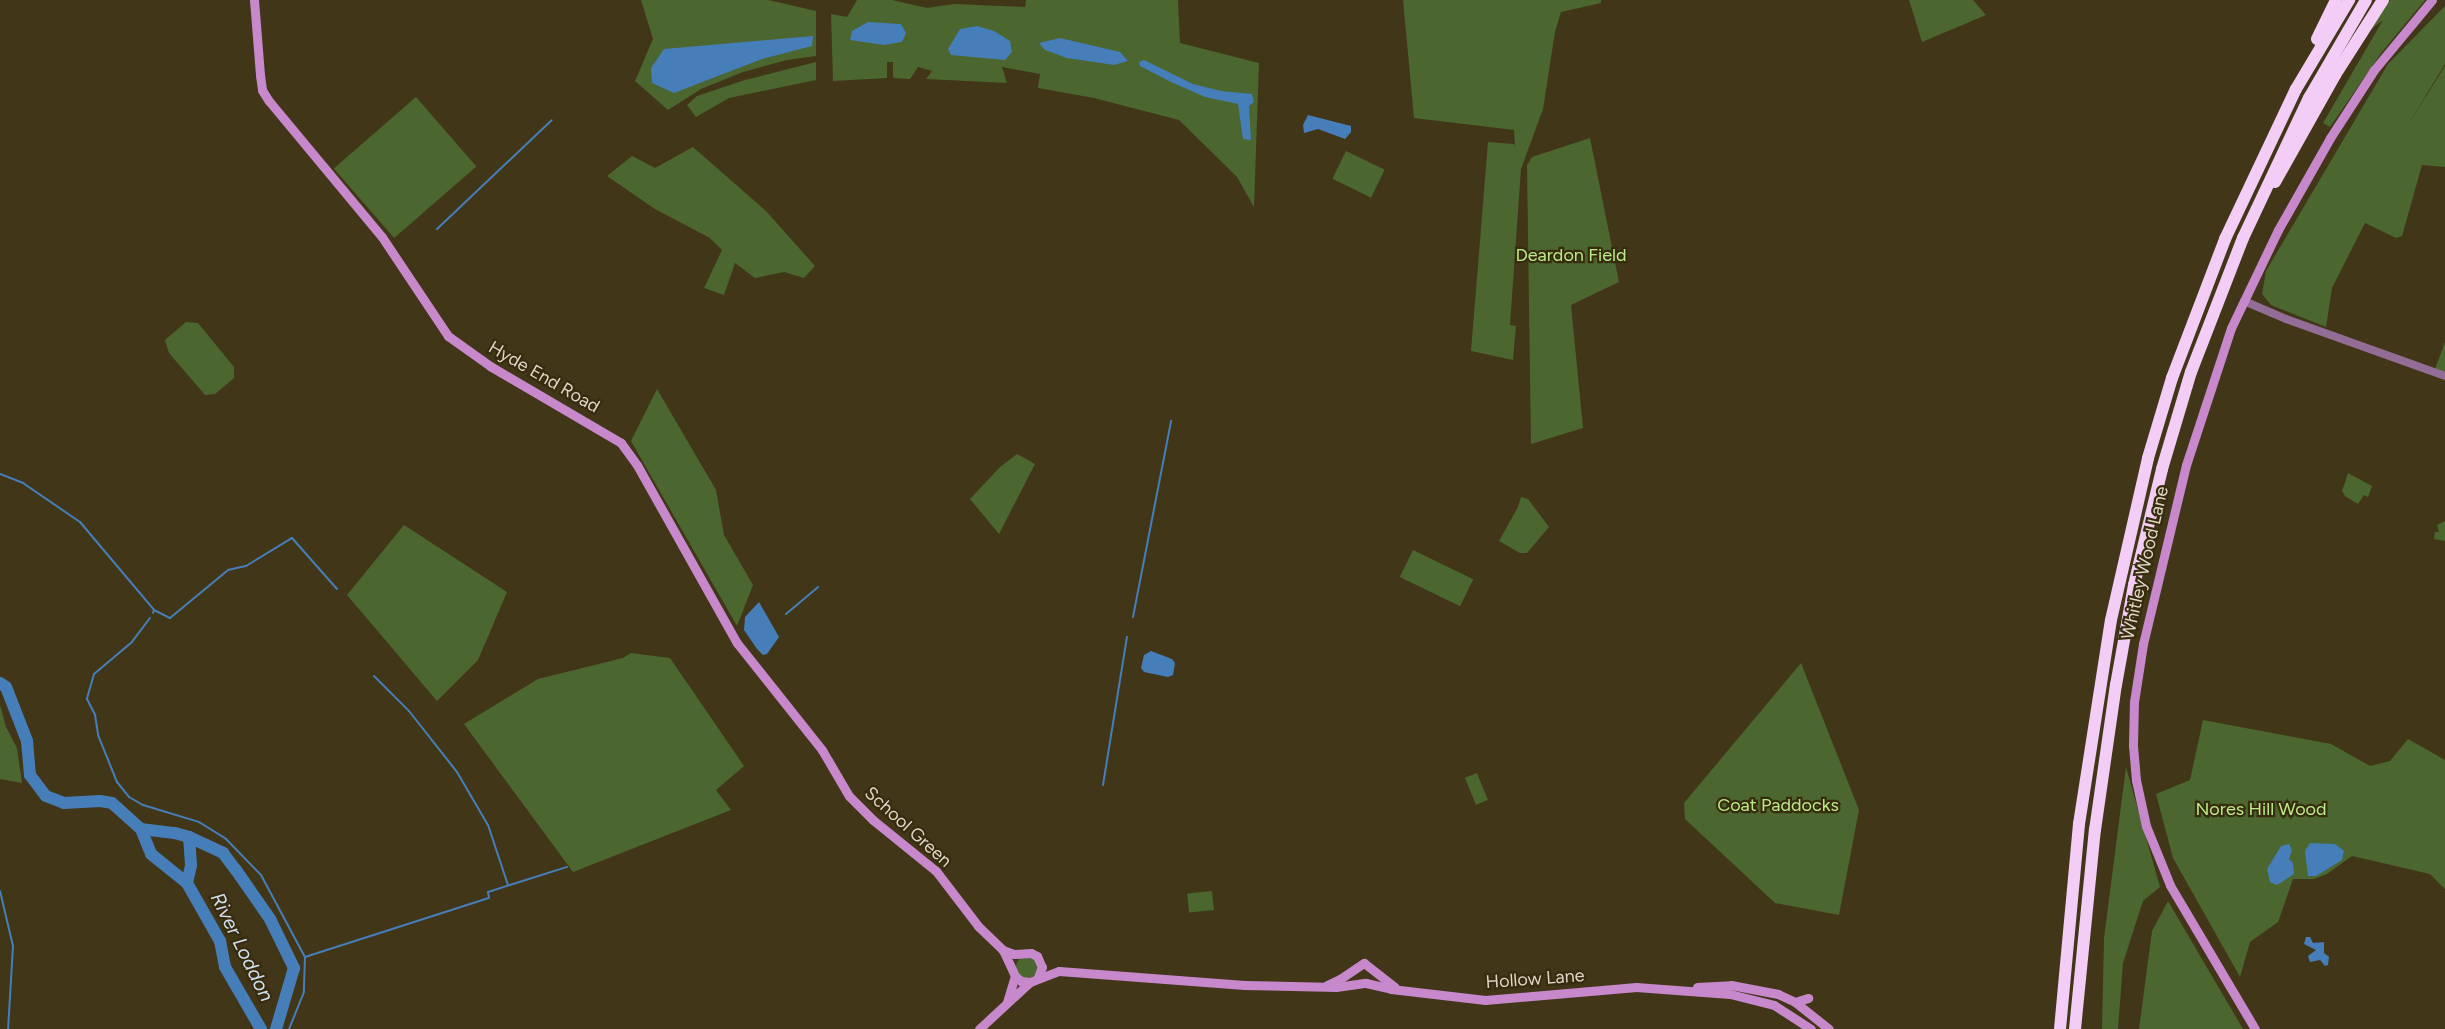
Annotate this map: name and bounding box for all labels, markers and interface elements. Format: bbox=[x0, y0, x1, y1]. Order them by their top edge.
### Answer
park label: Deardon Field bbox=[1515, 244, 1627, 266]
street label: Hyde End Road bbox=[485, 336, 603, 418]
street label: Whitley Wood Lane bbox=[2117, 484, 2173, 642]
street label: School Green bbox=[860, 782, 956, 872]
park label: Coat Paddocks bbox=[1717, 794, 1839, 816]
park label: Nores Hill Wood bbox=[2195, 798, 2327, 820]
water label: River Loddon bbox=[205, 889, 279, 1005]
street label: Hollow Lane bbox=[1485, 965, 1585, 993]

